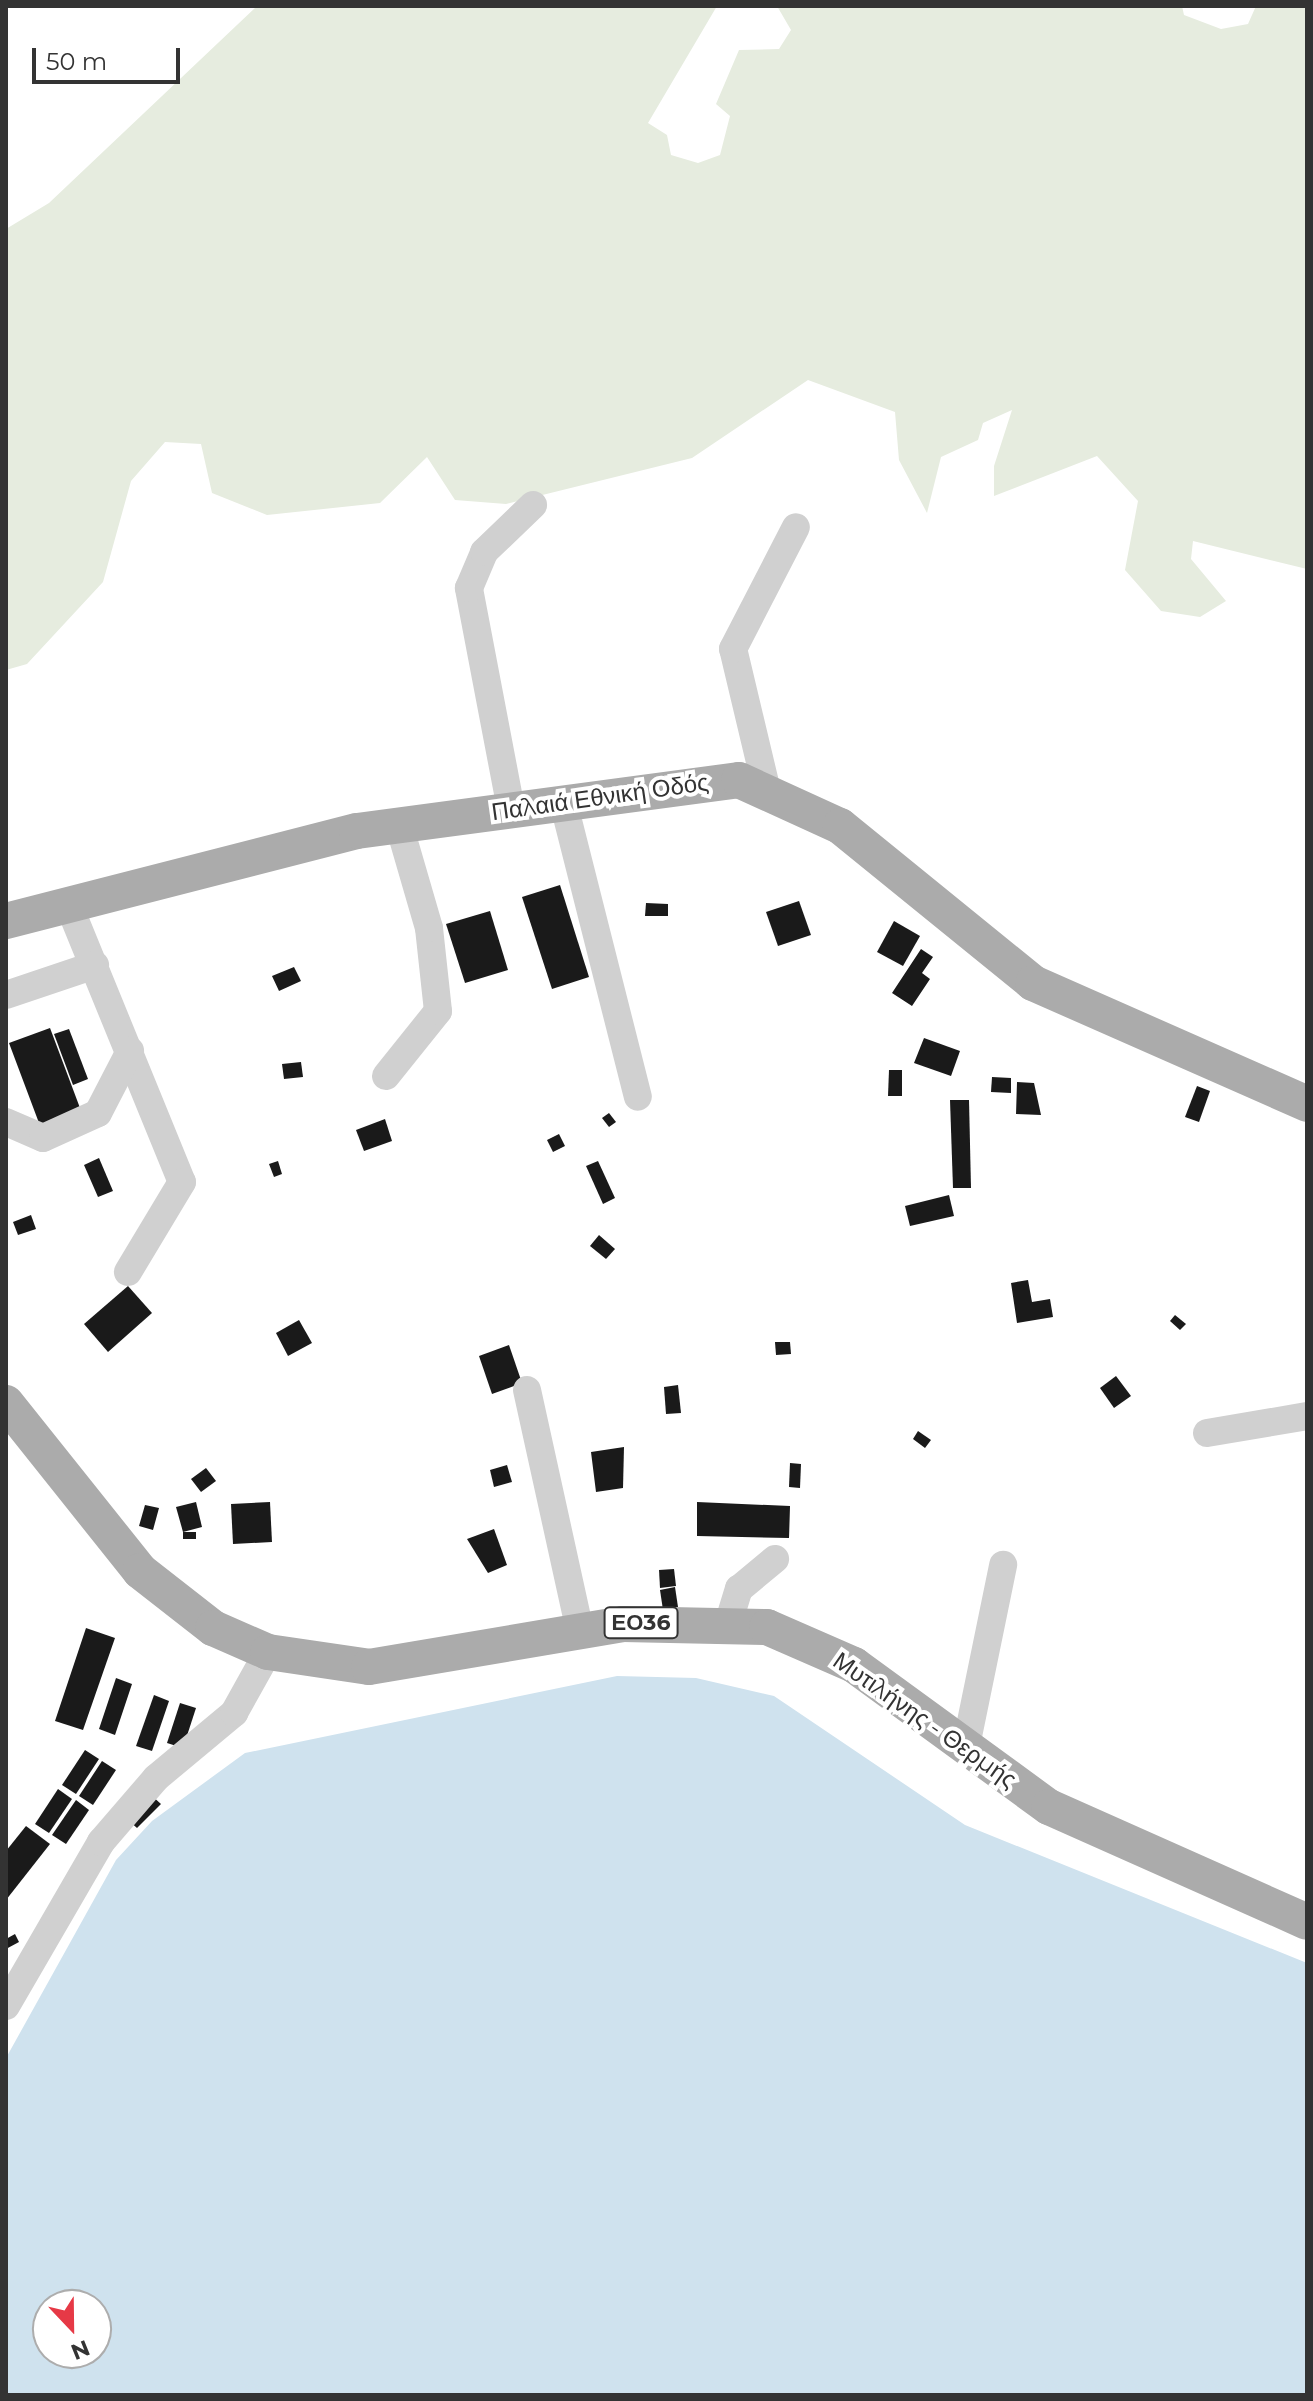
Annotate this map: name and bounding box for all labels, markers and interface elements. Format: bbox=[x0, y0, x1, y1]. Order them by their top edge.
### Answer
scale bar bbox=[36, 32, 184, 82]
text: 50 m bbox=[46, 47, 107, 76]
street label: Παλαιά Εθνική Οδός bbox=[490, 768, 710, 826]
road number: ΕΟ36 bbox=[603, 1605, 679, 1641]
street label: Μυτιλήνης - Θερμής bbox=[828, 1646, 1022, 1794]
north arrow bbox=[32, 2289, 112, 2369]
text: N bbox=[67, 2334, 94, 2366]

